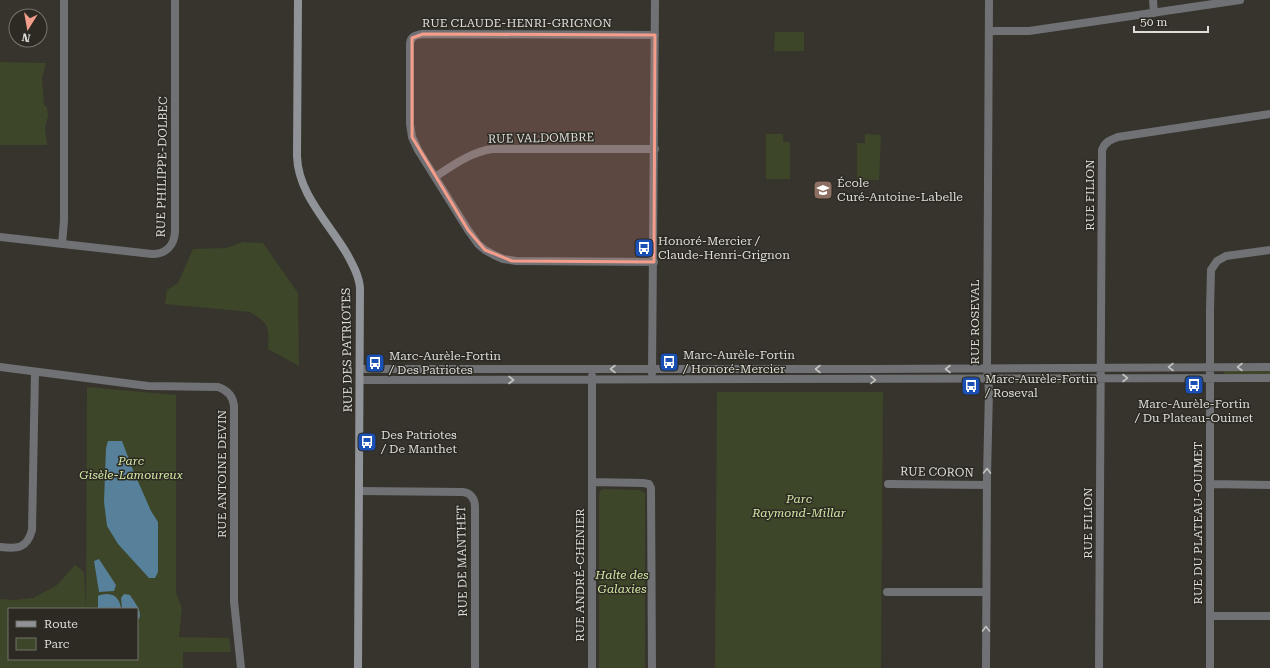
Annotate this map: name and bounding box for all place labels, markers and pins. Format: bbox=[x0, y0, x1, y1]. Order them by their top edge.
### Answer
place label: École Curé-Antoine-Labelle bbox=[837, 176, 963, 204]
school or university icon: École Curé-Antoine-Labelle bbox=[812, 179, 834, 201]
place label: Honoré-Mercier / Claude-Henri-Grignon bbox=[658, 234, 790, 262]
bus stop icon: Honoré-Mercier / Claude-Henri-Grignon bbox=[633, 237, 655, 259]
place label: Marc-Aurèle-Fortin / Honoré-Mercier bbox=[682, 348, 795, 376]
place label: Marc-Aurèle-Fortin / Des Patriotes bbox=[388, 349, 501, 377]
bus stop icon: Marc-Aurèle-Fortin / Honoré-Mercier bbox=[658, 351, 680, 373]
bus stop icon: Marc-Aurèle-Fortin / Des Patriotes bbox=[364, 352, 386, 374]
place label: Marc-Aurèle-Fortin / Roseval bbox=[984, 372, 1097, 400]
bus stop icon: Marc-Aurèle-Fortin / Du Plateau-Ouimet bbox=[1183, 374, 1205, 396]
bus stop icon: Marc-Aurèle-Fortin / Roseval bbox=[960, 375, 982, 397]
place label: Marc-Aurèle-Fortin / Du Plateau-Ouimet bbox=[1134, 397, 1254, 425]
place label: Des Patriotes / De Manthet bbox=[380, 428, 457, 456]
bus stop icon: Des Patriotes / De Manthet bbox=[356, 431, 378, 453]

